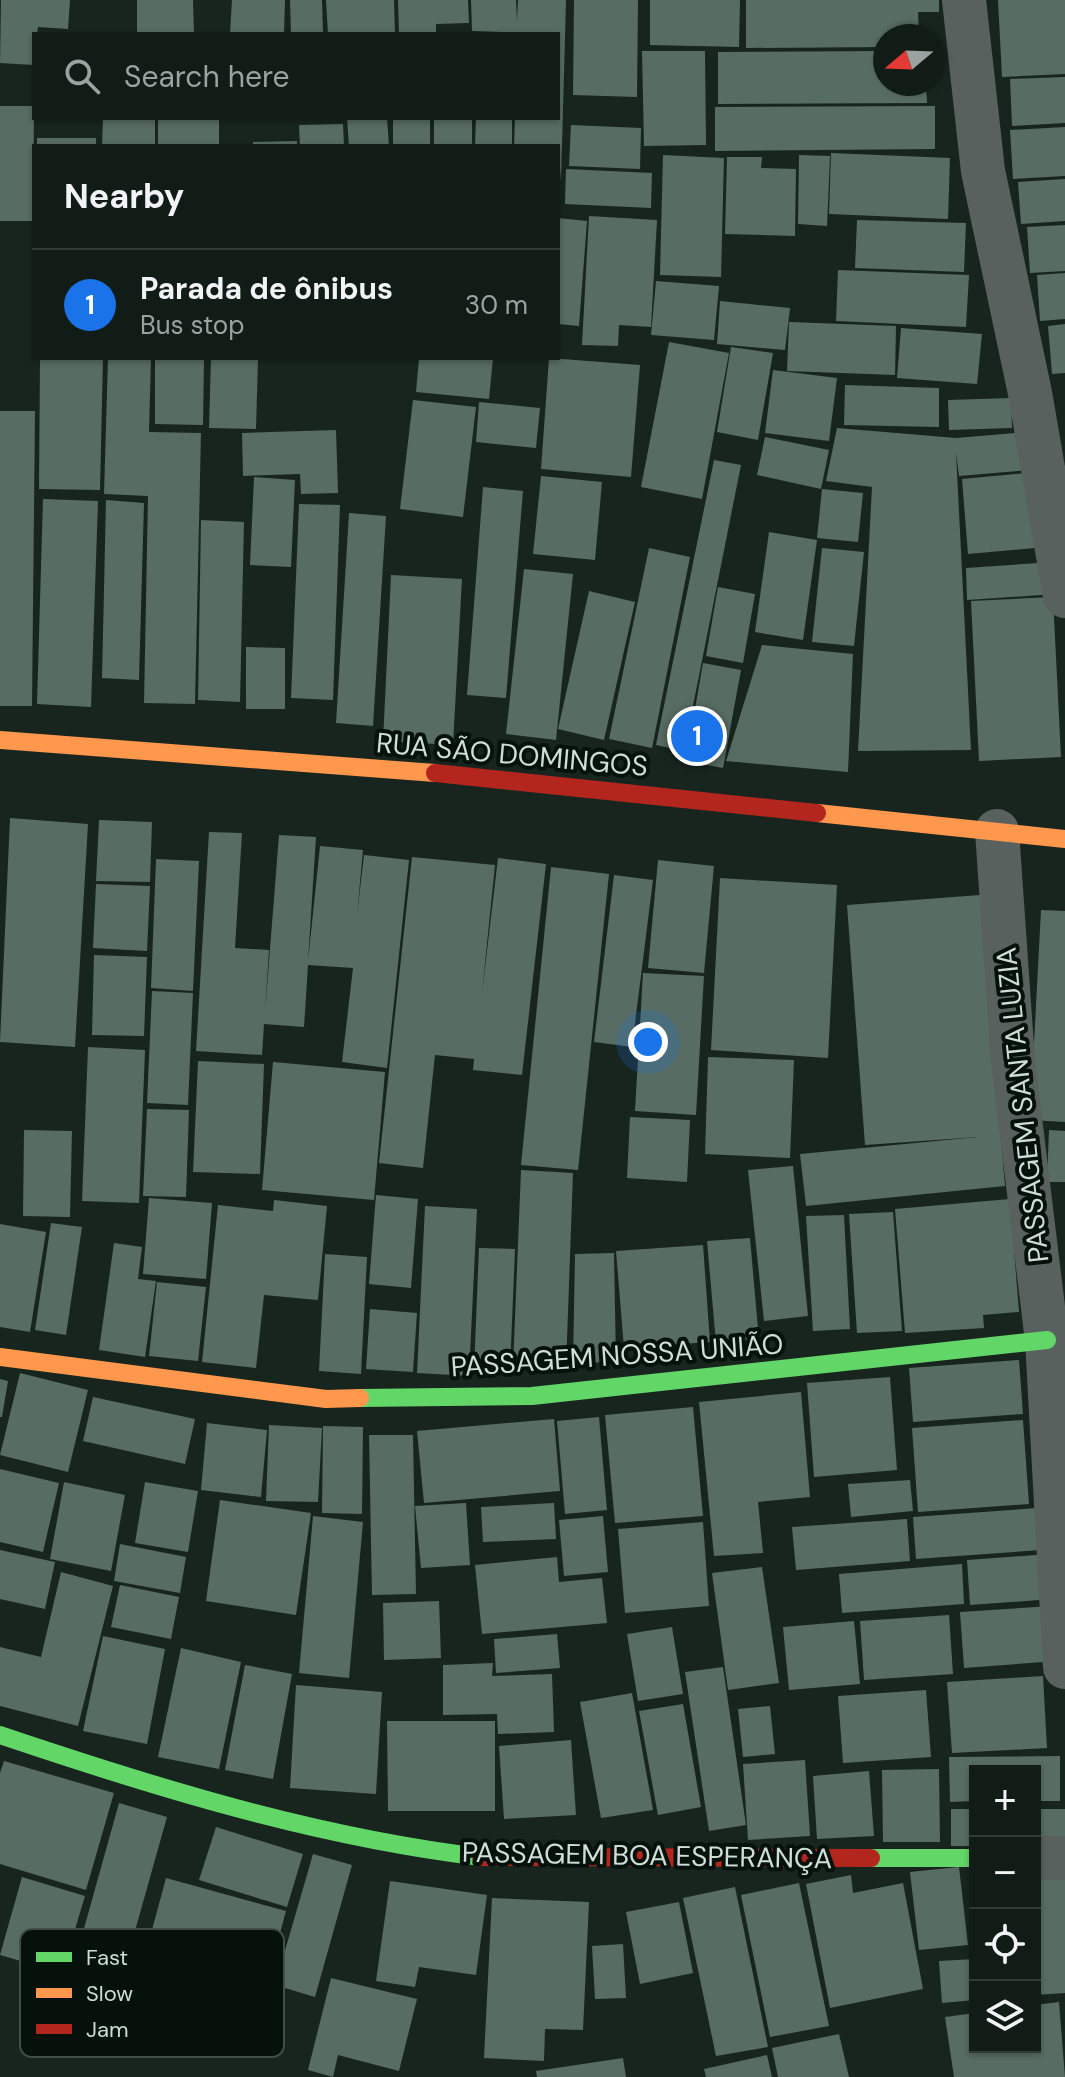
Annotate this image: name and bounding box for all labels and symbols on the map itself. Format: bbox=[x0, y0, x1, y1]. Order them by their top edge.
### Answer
north arrow bbox=[873, 24, 945, 96]
pin: 1 bbox=[671, 706, 723, 766]
street label: RUA SÃO DOMINGOS bbox=[375, 724, 649, 785]
street label: PASSAGEM SANTA LUZIA bbox=[988, 946, 1057, 1264]
your location bbox=[628, 1022, 668, 1062]
street label: PASSAGEM NOSSA UNIÃO bbox=[450, 1325, 785, 1386]
street label: PASSAGEM BOA ESPERANÇA bbox=[461, 1834, 833, 1877]
legend bbox=[20, 1929, 284, 2057]
text: Fast bbox=[86, 1943, 128, 1972]
text: Slow bbox=[86, 1979, 133, 2008]
text: Jam bbox=[86, 2015, 129, 2044]

